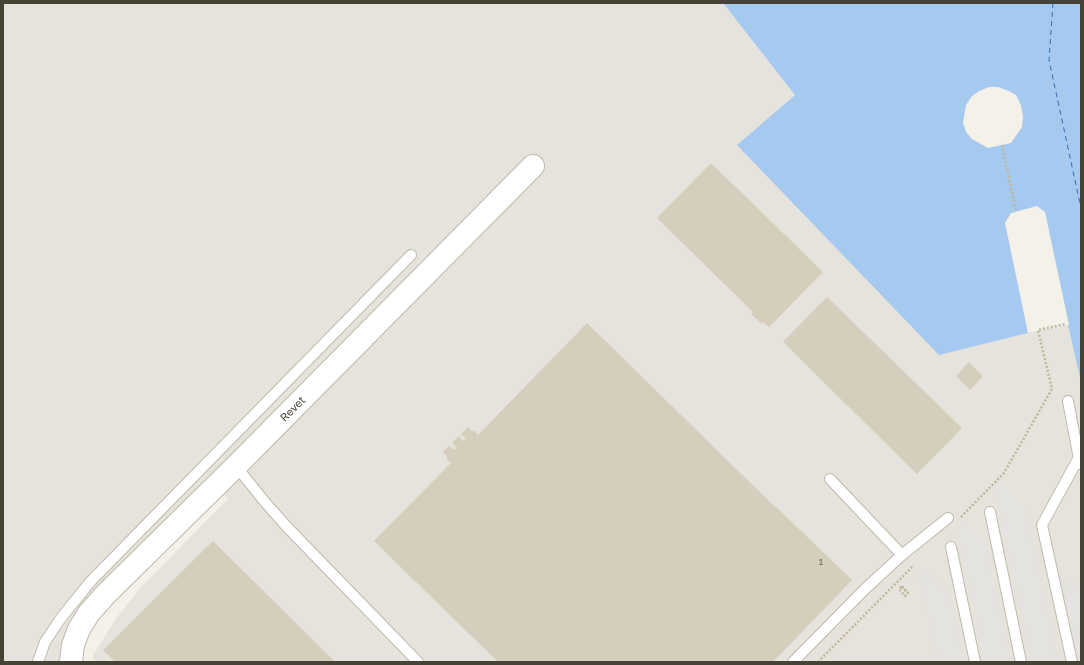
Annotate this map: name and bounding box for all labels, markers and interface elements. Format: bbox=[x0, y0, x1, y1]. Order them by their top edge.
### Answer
street label: Revet bbox=[278, 394, 308, 424]
house number: 1 bbox=[819, 557, 823, 567]

